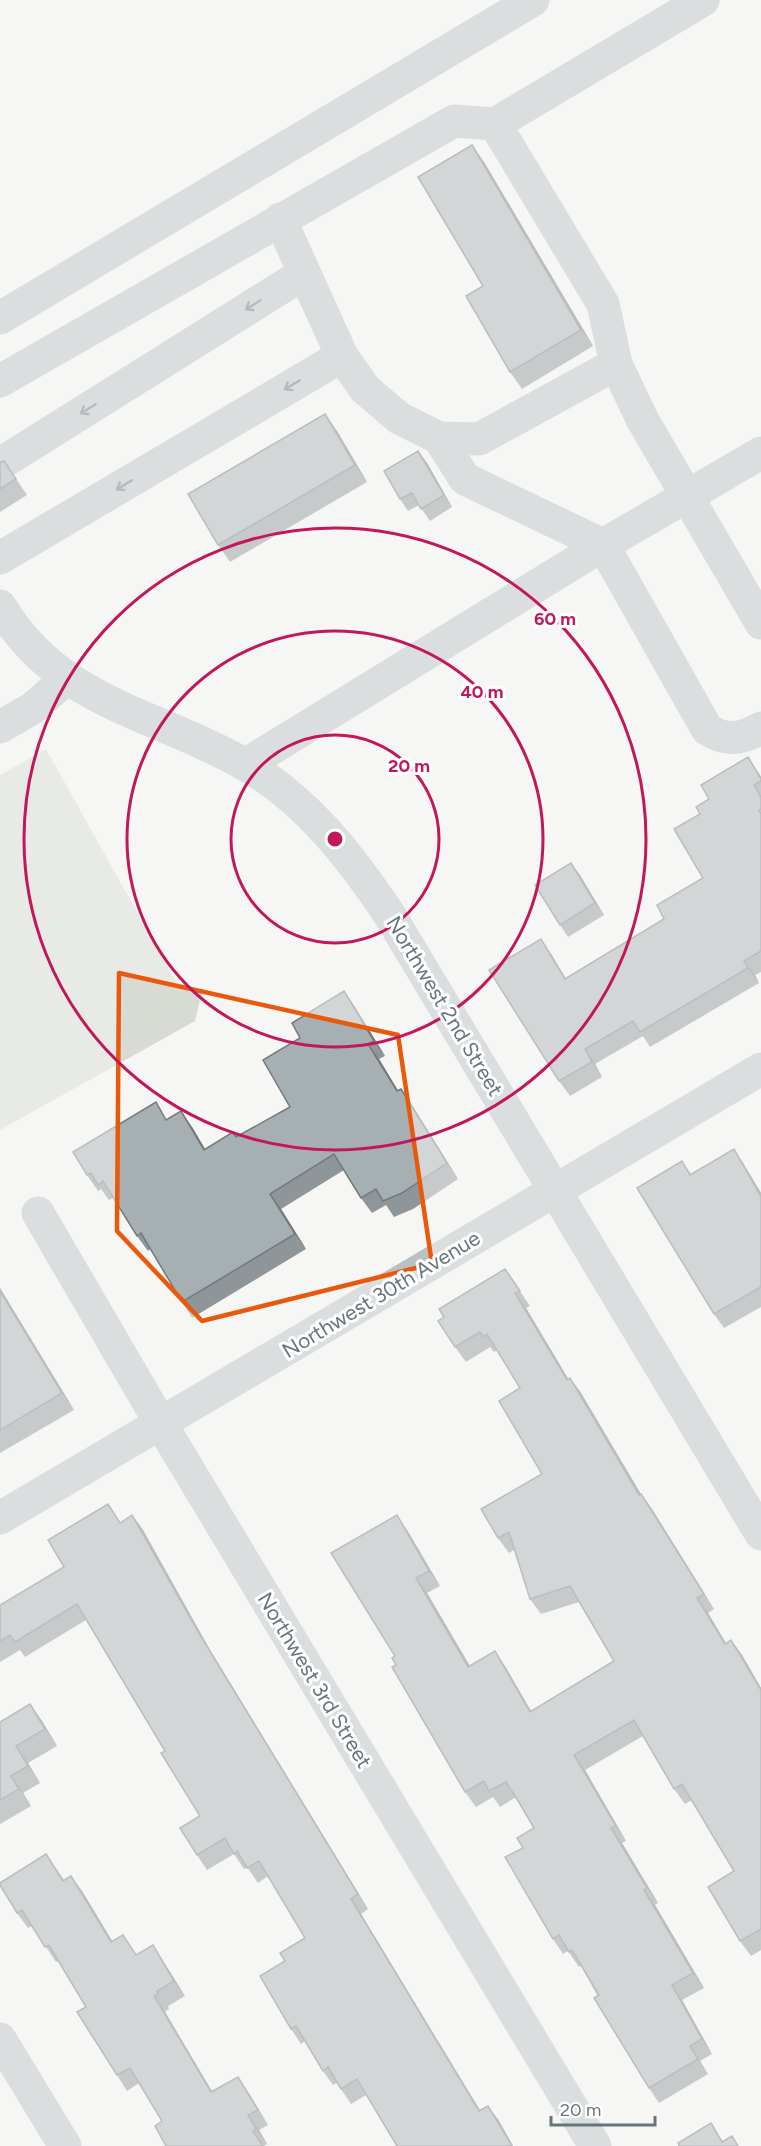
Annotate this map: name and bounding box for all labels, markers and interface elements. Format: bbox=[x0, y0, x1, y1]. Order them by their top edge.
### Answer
one-way arrow bbox=[245, 299, 262, 311]
one-way arrow bbox=[284, 380, 301, 392]
one-way arrow bbox=[80, 403, 97, 415]
one-way arrow bbox=[116, 479, 133, 491]
text: 60 m bbox=[534, 608, 576, 630]
text: 40 m bbox=[460, 681, 504, 703]
text: 20 m bbox=[388, 755, 430, 777]
centre of rings bbox=[325, 829, 345, 849]
street label: Northwest 2nd Street bbox=[381, 912, 509, 1101]
street label: Northwest 30th Avenue bbox=[278, 1225, 484, 1363]
street label: Northwest 3rd Street bbox=[253, 1588, 377, 1772]
scale bar bbox=[551, 2089, 654, 2127]
text: 20 m bbox=[560, 2099, 601, 2121]

